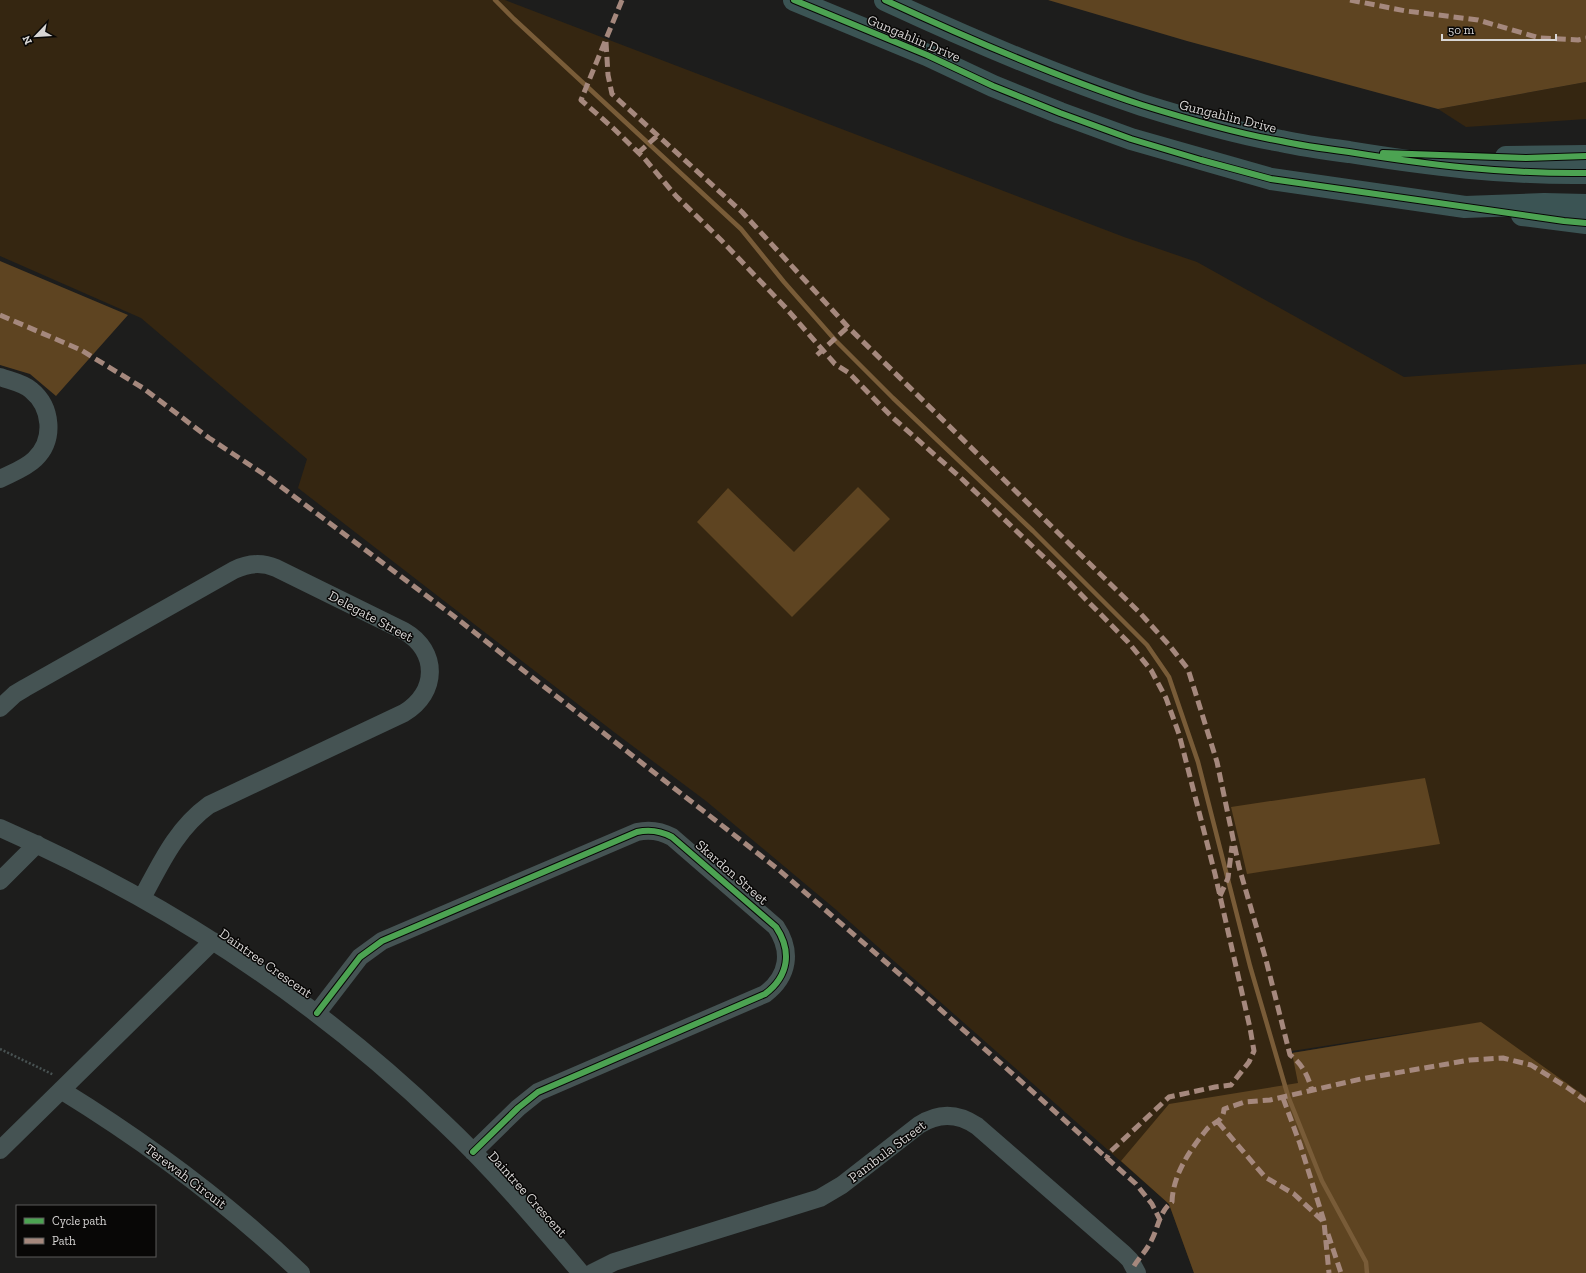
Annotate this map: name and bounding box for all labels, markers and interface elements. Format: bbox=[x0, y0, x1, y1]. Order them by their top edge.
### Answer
street label: Gungahlin Drive bbox=[865, 11, 963, 66]
north arrow bbox=[16, 16, 56, 56]
scale bar bbox=[1442, 16, 1556, 42]
text: 50 m bbox=[1448, 23, 1475, 37]
text: N bbox=[19, 33, 35, 47]
street label: Gungahlin Drive bbox=[1177, 96, 1279, 137]
street label: Delegate Street bbox=[326, 587, 417, 646]
street label: Skardon Street bbox=[692, 836, 772, 909]
street label: Daintree Crescent bbox=[216, 925, 316, 1002]
street label: Pambula Street bbox=[845, 1116, 930, 1186]
street label: Terewah Circuit bbox=[142, 1140, 230, 1213]
street label: Daintree Crescent bbox=[485, 1148, 571, 1241]
legend bbox=[16, 1205, 156, 1257]
text: Cycle path bbox=[52, 1214, 107, 1228]
text: Path bbox=[52, 1234, 76, 1248]

